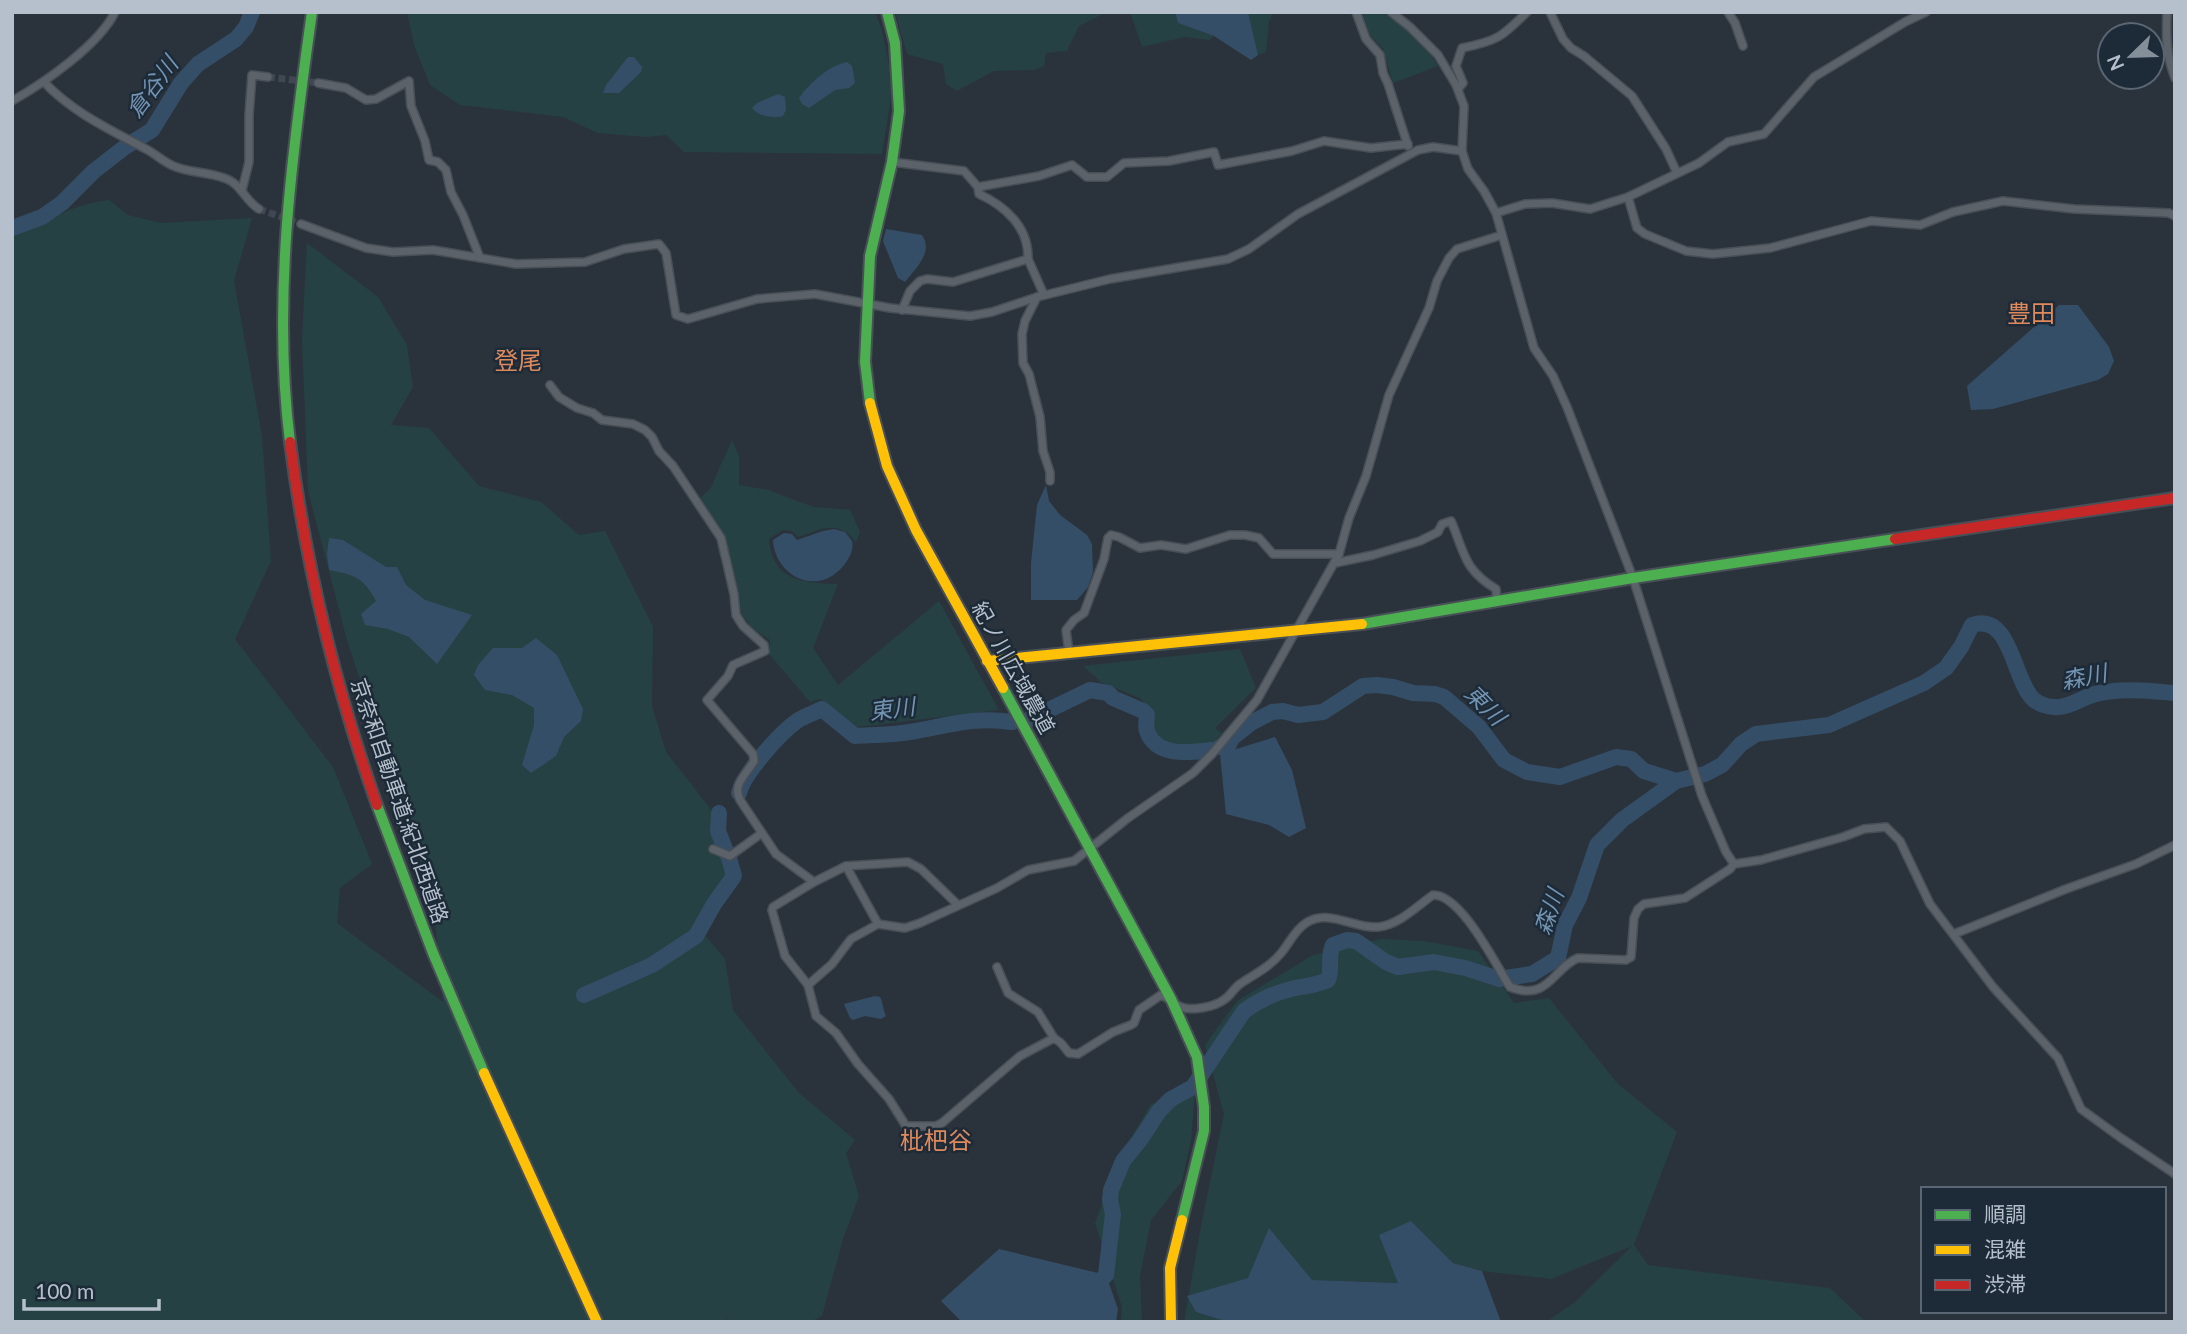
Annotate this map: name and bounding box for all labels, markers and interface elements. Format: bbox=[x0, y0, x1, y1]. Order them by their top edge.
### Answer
north arrow bbox=[2096, 21, 2166, 91]
water label: 倉谷川 bbox=[119, 48, 185, 122]
text: N bbox=[2101, 52, 2128, 74]
district label: 豊田 bbox=[2007, 298, 2055, 327]
district label: 登尾 bbox=[494, 345, 542, 374]
street label: 紀ノ川広域農道 bbox=[968, 597, 1061, 738]
water label: 森川 bbox=[2059, 657, 2112, 694]
street label: 京奈和自動車道;紀北西道路 bbox=[347, 675, 454, 926]
water label: 東川 bbox=[1460, 678, 1514, 733]
water label: 東川 bbox=[867, 691, 919, 725]
water label: 森川 bbox=[1527, 883, 1570, 938]
district label: 枇杷谷 bbox=[900, 1125, 972, 1154]
legend bbox=[1921, 1187, 2166, 1313]
text: 順調 bbox=[1984, 1201, 2026, 1226]
text: 混雑 bbox=[1984, 1236, 2026, 1261]
scale bar bbox=[24, 1268, 159, 1312]
text: 渋滞 bbox=[1984, 1271, 2026, 1296]
text: 100 m bbox=[35, 1278, 94, 1303]

